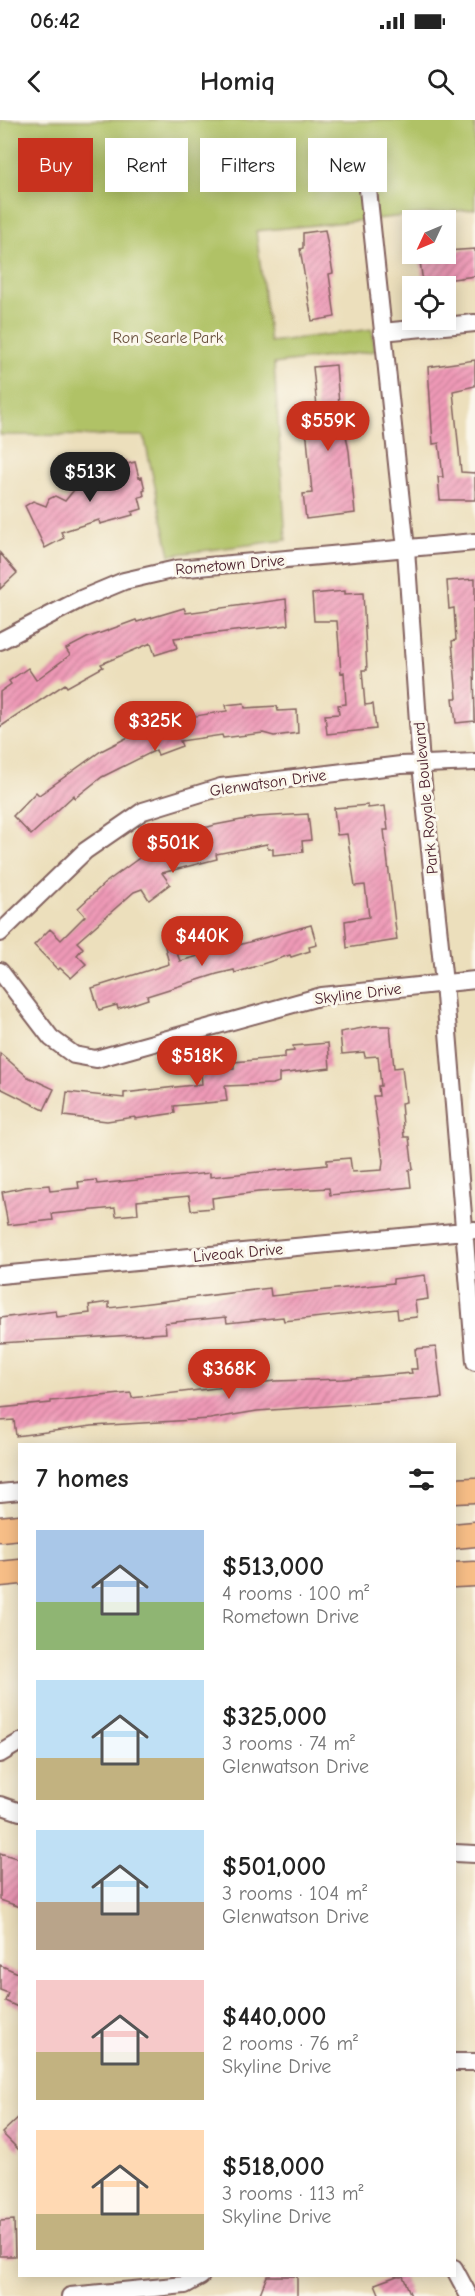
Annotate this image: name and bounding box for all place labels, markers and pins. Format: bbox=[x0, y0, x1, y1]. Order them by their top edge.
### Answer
pin: $559K bbox=[286, 401, 370, 452]
pin: $513K bbox=[48, 452, 132, 503]
pin: $325K bbox=[113, 701, 197, 752]
pin: $501K bbox=[131, 823, 215, 874]
pin: $440K bbox=[160, 916, 244, 967]
pin: $518K bbox=[155, 1036, 239, 1087]
pin: $368K bbox=[187, 1349, 271, 1400]

